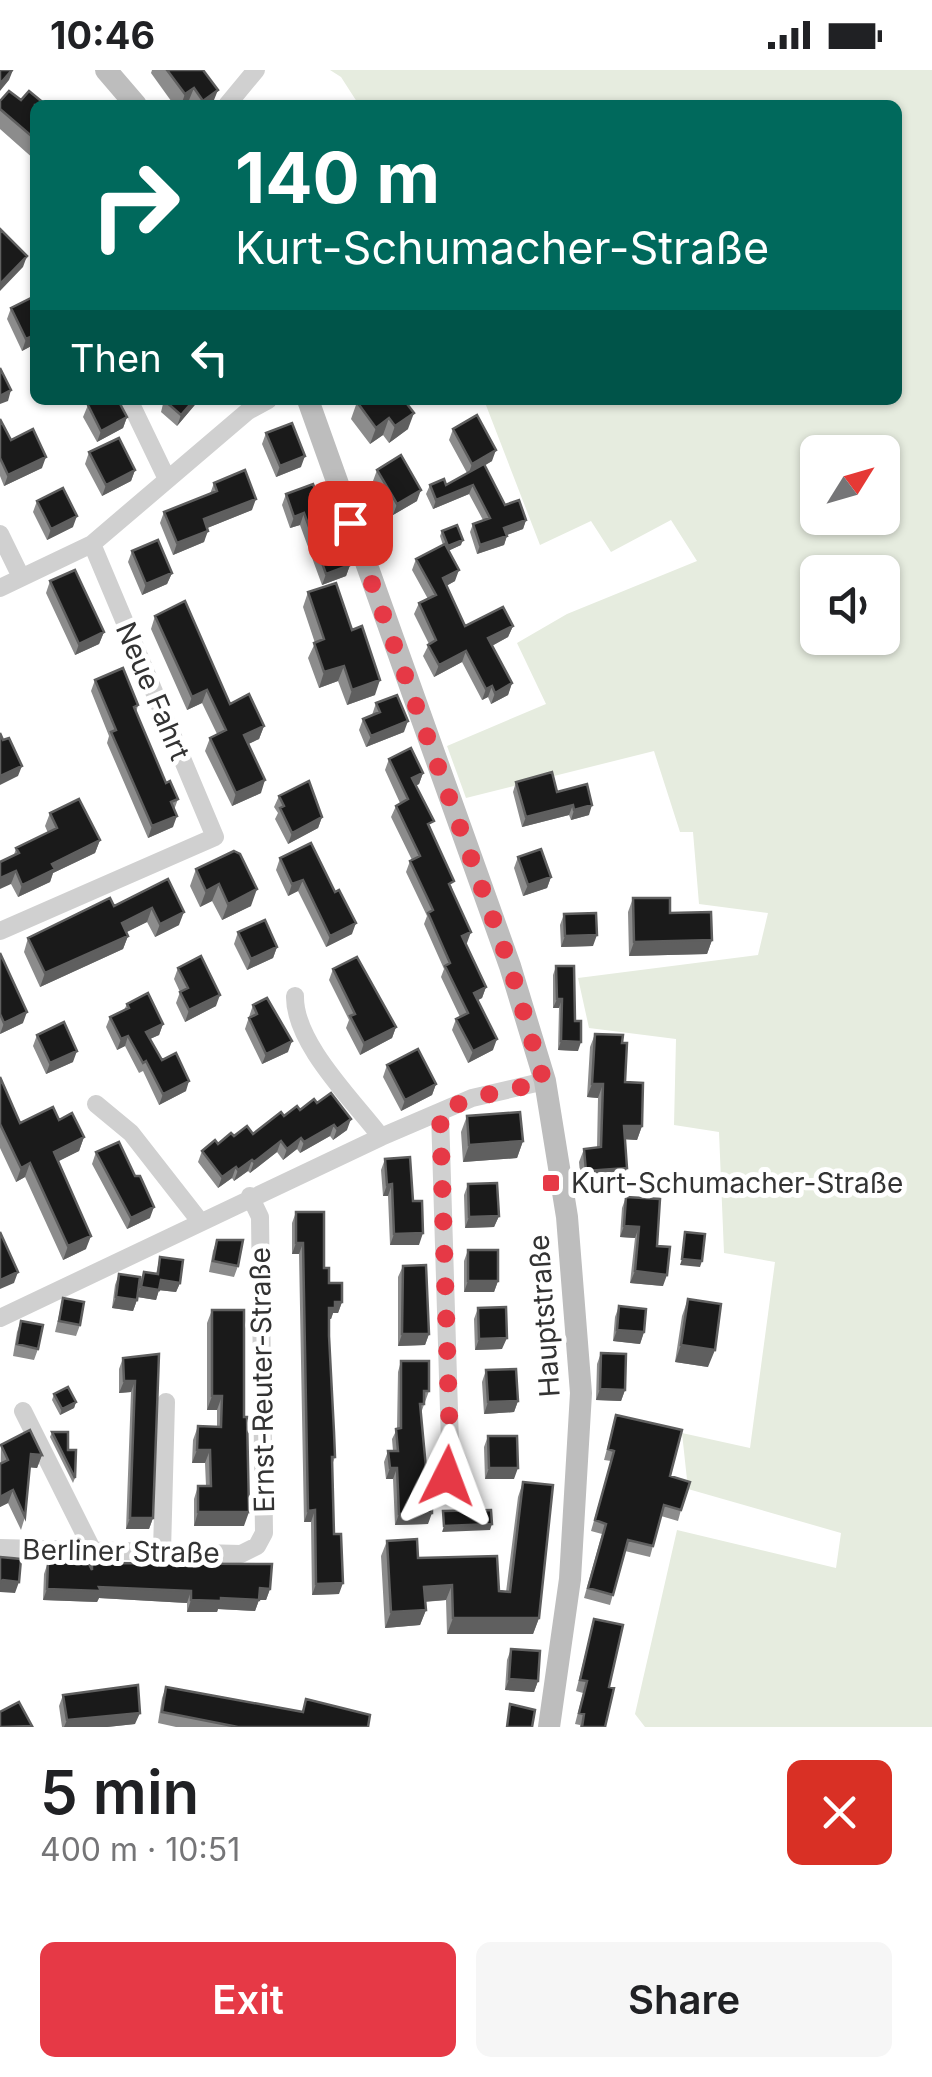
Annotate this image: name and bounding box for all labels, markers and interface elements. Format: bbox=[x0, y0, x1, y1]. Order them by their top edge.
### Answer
text: 10:46 bbox=[50, 12, 155, 58]
text: 140 m bbox=[235, 135, 440, 220]
icon: right bbox=[70, 140, 200, 270]
text: Kurt-Schumacher-Straße bbox=[235, 220, 769, 275]
icon: left bbox=[182, 330, 237, 385]
text: Then bbox=[70, 335, 162, 381]
north arrow bbox=[800, 435, 900, 535]
map controls bbox=[800, 435, 900, 655]
pin bbox=[308, 481, 393, 566]
icon: arrive bbox=[323, 496, 378, 551]
button: sound bbox=[800, 555, 900, 655]
street label: Neue Fahrt bbox=[109, 617, 197, 765]
place label: Kurt-Schumacher-Straße bbox=[571, 1166, 903, 1200]
marker: Kurt-Schumacher-Straße bbox=[540, 1172, 562, 1194]
street label: Hauptstraße bbox=[521, 1234, 567, 1398]
street label: Ernst-Reuter-Straße bbox=[243, 1247, 281, 1513]
position arrow bbox=[395, 1424, 499, 1528]
street label: Berliner Straße bbox=[22, 1532, 220, 1570]
text: 5 min bbox=[40, 1756, 199, 1828]
button: close bbox=[787, 1760, 892, 1865]
text: 400 m · 10:51 bbox=[40, 1830, 240, 1869]
button: Exit bbox=[40, 1942, 456, 2057]
button: Share bbox=[476, 1942, 892, 2057]

